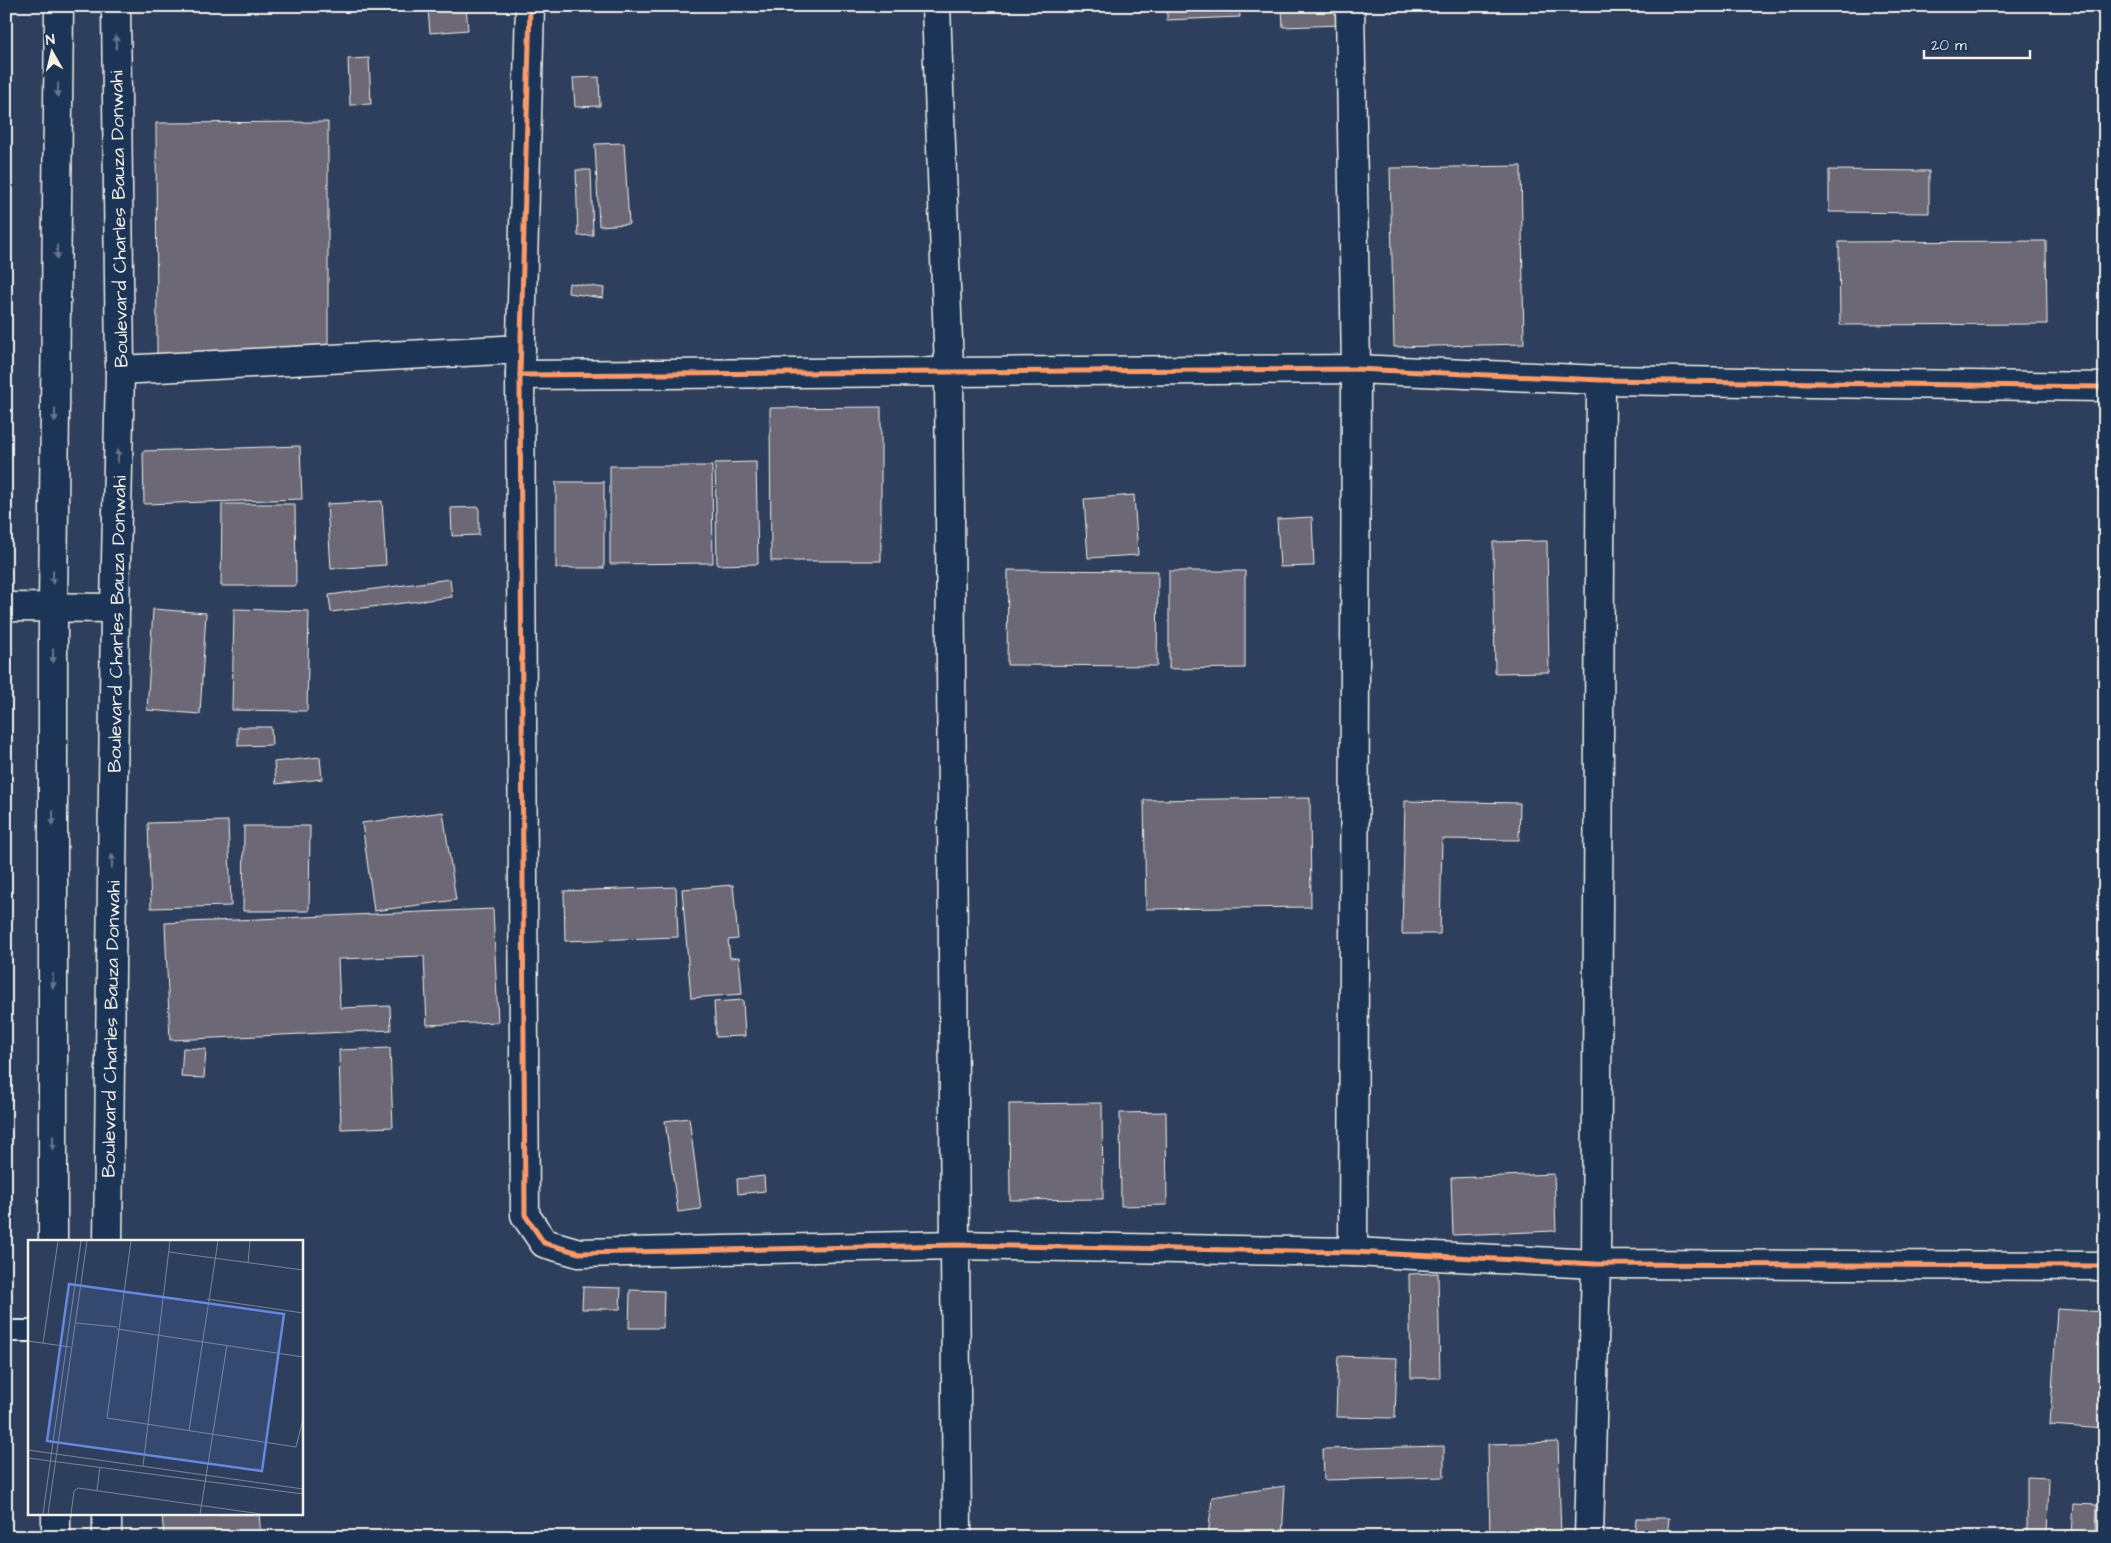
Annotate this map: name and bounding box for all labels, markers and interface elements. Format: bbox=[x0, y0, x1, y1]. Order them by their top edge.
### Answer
north arrow bbox=[28, 28, 78, 78]
scale bar bbox=[1924, 28, 2030, 60]
text: N bbox=[45, 30, 56, 51]
one-way arrow bbox=[112, 33, 120, 49]
text: 20 m bbox=[1931, 35, 1967, 56]
street label: Boulevard Charles Bauza Donwahi bbox=[103, 70, 136, 368]
one-way arrow bbox=[54, 82, 62, 98]
one-way arrow bbox=[52, 245, 60, 261]
one-way arrow bbox=[51, 407, 59, 423]
one-way arrow bbox=[114, 448, 122, 464]
street label: Boulevard Charles Bauza Donwahi bbox=[101, 475, 134, 773]
one-way arrow bbox=[49, 570, 57, 586]
one-way arrow bbox=[49, 648, 57, 664]
one-way arrow bbox=[49, 811, 57, 827]
one-way arrow bbox=[108, 852, 116, 868]
street label: Boulevard Charles Bauza Donwahi bbox=[95, 880, 128, 1178]
one-way arrow bbox=[49, 973, 57, 989]
one-way arrow bbox=[49, 1136, 57, 1152]
inset map bbox=[28, 1240, 302, 1516]

